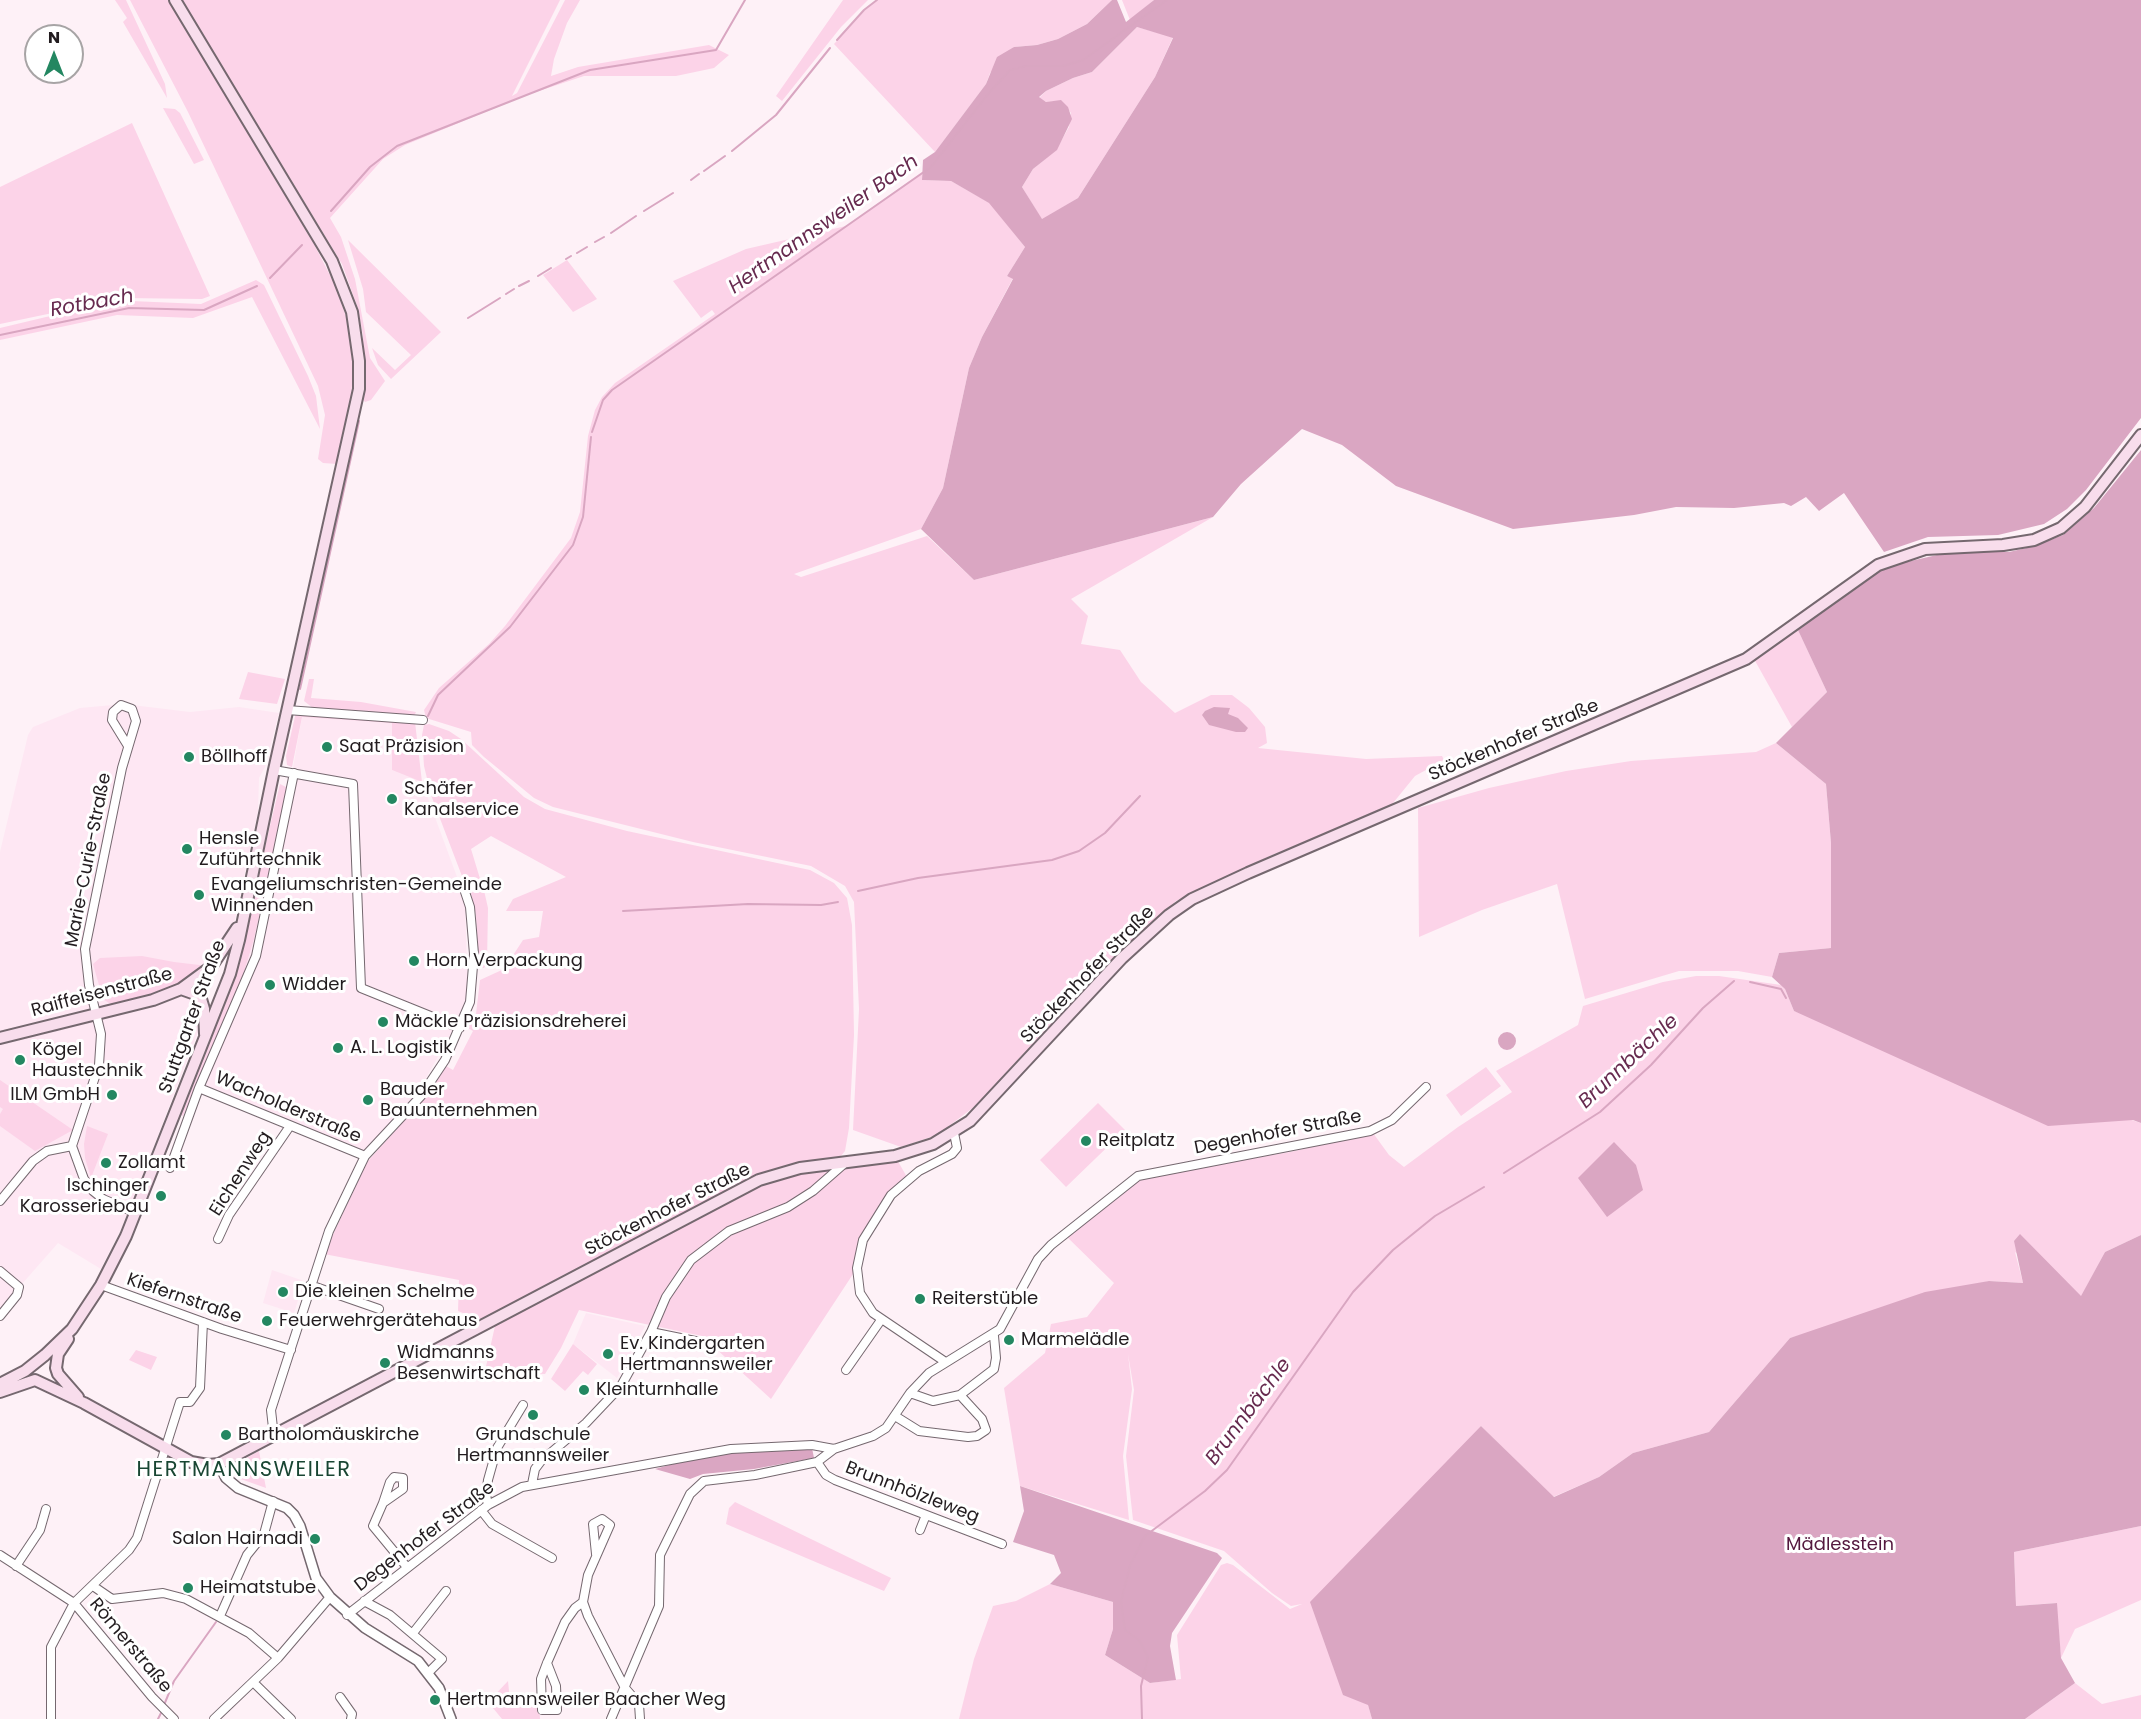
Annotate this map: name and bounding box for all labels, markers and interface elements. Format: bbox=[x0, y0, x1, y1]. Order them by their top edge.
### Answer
north arrow bbox=[24, 24, 84, 84]
text: N bbox=[48, 26, 60, 49]
water label: Hertmannsweiler Bach bbox=[724, 150, 924, 300]
water label: Rotbach bbox=[48, 285, 136, 323]
street label: Stöckenhofer Straße bbox=[1426, 695, 1602, 787]
place label: Saat Präzision bbox=[339, 736, 464, 758]
marker: Saat Präzision bbox=[320, 740, 334, 754]
place label: Böllhoff bbox=[201, 746, 267, 768]
marker: Böllhoff bbox=[182, 750, 196, 764]
street label: Marie-Curie-Straße bbox=[62, 771, 116, 949]
place label: Schäfer Kanalservice bbox=[404, 778, 519, 820]
marker: Schäfer Kanalservice bbox=[385, 792, 399, 806]
place label: Hensle Zuführtechnik bbox=[199, 828, 321, 870]
marker: Hensle Zuführtechnik bbox=[180, 842, 194, 856]
place label: Evangeliumschristen-Gemeinde Winnenden bbox=[211, 874, 502, 916]
marker: Evangeliumschristen-Gemeinde Winnenden bbox=[192, 888, 206, 902]
street label: Stöckenhofer Straße bbox=[1017, 902, 1159, 1048]
street label: Stuttgarter Straße bbox=[155, 937, 231, 1097]
place label: Horn Verpackung bbox=[426, 950, 583, 972]
marker: Horn Verpackung bbox=[407, 954, 421, 968]
street label: Raiffeisenstraße bbox=[29, 964, 175, 1022]
place label: Widder bbox=[282, 974, 346, 996]
marker: Widder bbox=[263, 978, 277, 992]
water label: Brunnbächle bbox=[1574, 1010, 1684, 1114]
place label: Mäckle Präzisionsdreherei bbox=[395, 1011, 626, 1033]
marker: Mäckle Präzisionsdreherei bbox=[376, 1015, 390, 1029]
place label: A. L. Logistik bbox=[350, 1037, 453, 1059]
place label: Kögel Haustechnik bbox=[32, 1039, 143, 1082]
marker: A. L. Logistik bbox=[331, 1041, 345, 1055]
marker: Kögel Haustechnik bbox=[13, 1053, 27, 1067]
street label: Wacholderstraße bbox=[212, 1067, 364, 1149]
place label: Bauder Bauunternehmen bbox=[380, 1079, 538, 1122]
place label: ILM GmbH bbox=[10, 1084, 100, 1106]
marker: ILM GmbH bbox=[105, 1088, 119, 1102]
marker: Bauder Bauunternehmen bbox=[361, 1093, 375, 1107]
street label: Degenhofer Straße bbox=[1193, 1106, 1363, 1160]
street label: Eichenweg bbox=[206, 1127, 276, 1221]
place label: Reitplatz bbox=[1098, 1130, 1175, 1152]
marker: Reitplatz bbox=[1079, 1134, 1093, 1148]
place label: Zollamt bbox=[118, 1152, 185, 1174]
marker: Zollamt bbox=[99, 1156, 113, 1170]
street label: Stöckenhofer Straße bbox=[582, 1159, 754, 1261]
place label: Ischinger Karosseriebau bbox=[20, 1175, 149, 1218]
marker: Ischinger Karosseriebau bbox=[154, 1189, 168, 1203]
street label: Kiefernstraße bbox=[124, 1269, 244, 1329]
place label: Die kleinen Schelme bbox=[295, 1281, 475, 1303]
marker: Die kleinen Schelme bbox=[276, 1285, 290, 1299]
place label: Reiterstüble bbox=[932, 1288, 1038, 1310]
marker: Reiterstüble bbox=[913, 1292, 927, 1306]
place label: Feuerwehrgerätehaus bbox=[279, 1310, 477, 1332]
marker: Feuerwehrgerätehaus bbox=[260, 1314, 274, 1328]
place label: Marmelädle bbox=[1021, 1329, 1129, 1351]
place label: Ev. Kindergarten Hertmannsweiler bbox=[620, 1333, 773, 1376]
marker: Marmelädle bbox=[1002, 1333, 1016, 1347]
place label: Widmanns Besenwirtschaft bbox=[397, 1342, 540, 1384]
marker: Ev. Kindergarten Hertmannsweiler bbox=[601, 1347, 615, 1361]
water label: Brunnbächle bbox=[1201, 1354, 1297, 1470]
marker: Widmanns Besenwirtschaft bbox=[378, 1356, 392, 1370]
place label: Kleinturnhalle bbox=[596, 1379, 718, 1401]
marker: Kleinturnhalle bbox=[577, 1383, 591, 1397]
marker: Grundschule Hertmannsweiler bbox=[526, 1408, 540, 1422]
place label: Bartholomäuskirche bbox=[238, 1424, 419, 1446]
place label: Grundschule Hertmannsweiler bbox=[457, 1424, 609, 1466]
marker: Bartholomäuskirche bbox=[219, 1428, 233, 1442]
district label: HERTMANNSWEILER bbox=[136, 1458, 352, 1484]
street label: Brunnhölzleweg bbox=[842, 1458, 982, 1528]
street label: Degenhofer Straße bbox=[351, 1477, 499, 1597]
place label: Salon Hairnadi bbox=[172, 1528, 303, 1550]
marker: Salon Hairnadi bbox=[308, 1532, 322, 1546]
park label: Mädlesstein bbox=[1786, 1534, 1894, 1556]
place label: Heimatstube bbox=[200, 1577, 316, 1599]
marker: Heimatstube bbox=[181, 1581, 195, 1595]
street label: Römerstraße bbox=[84, 1594, 176, 1698]
place label: Hertmannsweiler Baacher Weg bbox=[447, 1689, 726, 1711]
marker: Hertmannsweiler Baacher Weg bbox=[428, 1693, 442, 1707]

